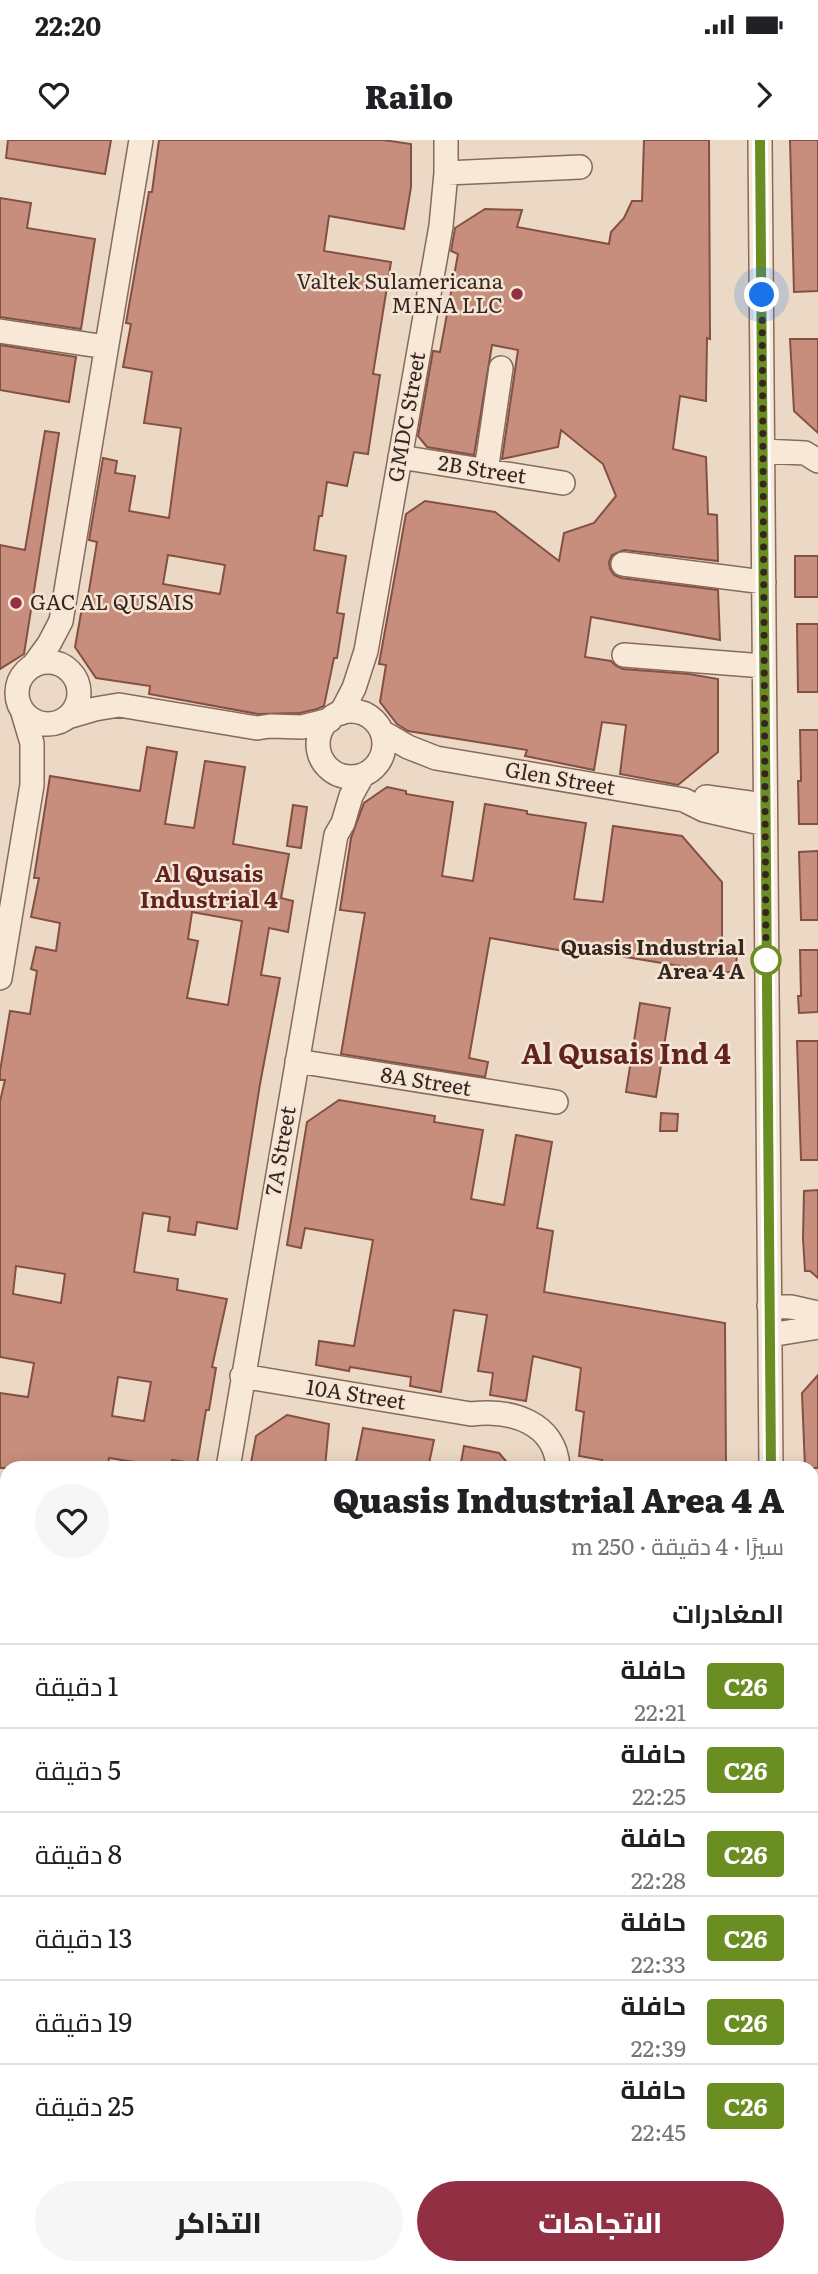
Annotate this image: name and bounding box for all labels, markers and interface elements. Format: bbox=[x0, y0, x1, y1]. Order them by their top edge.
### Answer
text: 22:20 bbox=[35, 5, 101, 44]
text: Railo bbox=[365, 71, 453, 119]
icon: heart bbox=[35, 76, 73, 114]
icon: forward bbox=[745, 76, 783, 114]
place label: Valtek Sulamericana MENA LLC bbox=[296, 264, 504, 319]
your location bbox=[744, 277, 779, 312]
marker: Valtek Sulamericana MENA LLC bbox=[509, 286, 525, 302]
street label: GMDC Street bbox=[378, 348, 431, 484]
street label: 2B Street bbox=[436, 445, 529, 490]
place label: GAC AL QUSAIS bbox=[30, 585, 194, 616]
marker: GAC AL QUSAIS bbox=[8, 595, 24, 611]
street label: Glen Street bbox=[503, 752, 619, 802]
district label: Al Qusais Industrial 4 bbox=[140, 855, 278, 915]
place label: Quasis Industrial Area 4 A bbox=[560, 930, 745, 985]
marker: Quasis Industrial Area 4 A bbox=[751, 945, 781, 975]
district label: Al Qusais Ind 4 bbox=[521, 1031, 731, 1073]
street label: 8A Street bbox=[379, 1057, 474, 1102]
street label: 7A Street bbox=[255, 1103, 302, 1198]
street label: 10A Street bbox=[304, 1369, 409, 1416]
text: Quasis Industrial Area 4 A bbox=[333, 1474, 784, 1523]
button: heart bbox=[35, 1484, 109, 1558]
text: سيرًا · 4 دقيقة · 250 m bbox=[571, 1528, 784, 1562]
text: المغادرات bbox=[672, 1592, 784, 1631]
text: حافلة bbox=[621, 1648, 686, 1687]
text: 1 دقيقة bbox=[35, 1665, 118, 1704]
text: C26 bbox=[724, 1668, 767, 1703]
text: 22:21 bbox=[634, 1694, 686, 1728]
text: حافلة bbox=[621, 1732, 686, 1771]
text: 5 دقيقة bbox=[35, 1749, 121, 1788]
text: C26 bbox=[724, 1752, 767, 1787]
text: 22:25 bbox=[632, 1778, 686, 1812]
text: حافلة bbox=[621, 1816, 686, 1855]
text: 8 دقيقة bbox=[35, 1833, 122, 1872]
text: C26 bbox=[724, 1836, 767, 1871]
text: 22:28 bbox=[631, 1862, 686, 1896]
text: حافلة bbox=[621, 1900, 686, 1939]
text: 13 دقيقة bbox=[35, 1917, 133, 1956]
text: C26 bbox=[724, 1920, 767, 1955]
text: 22:33 bbox=[631, 1946, 686, 1980]
text: حافلة bbox=[621, 1984, 686, 2023]
text: 19 دقيقة bbox=[35, 2001, 132, 2040]
text: C26 bbox=[724, 2004, 767, 2039]
text: 22:39 bbox=[631, 2030, 686, 2064]
text: حافلة bbox=[621, 2068, 686, 2107]
text: 25 دقيقة bbox=[35, 2085, 134, 2124]
text: C26 bbox=[724, 2088, 767, 2123]
text: 22:45 bbox=[631, 2114, 686, 2148]
button: التذاكر bbox=[35, 2181, 403, 2261]
button: الاتجاهات bbox=[417, 2181, 784, 2261]

